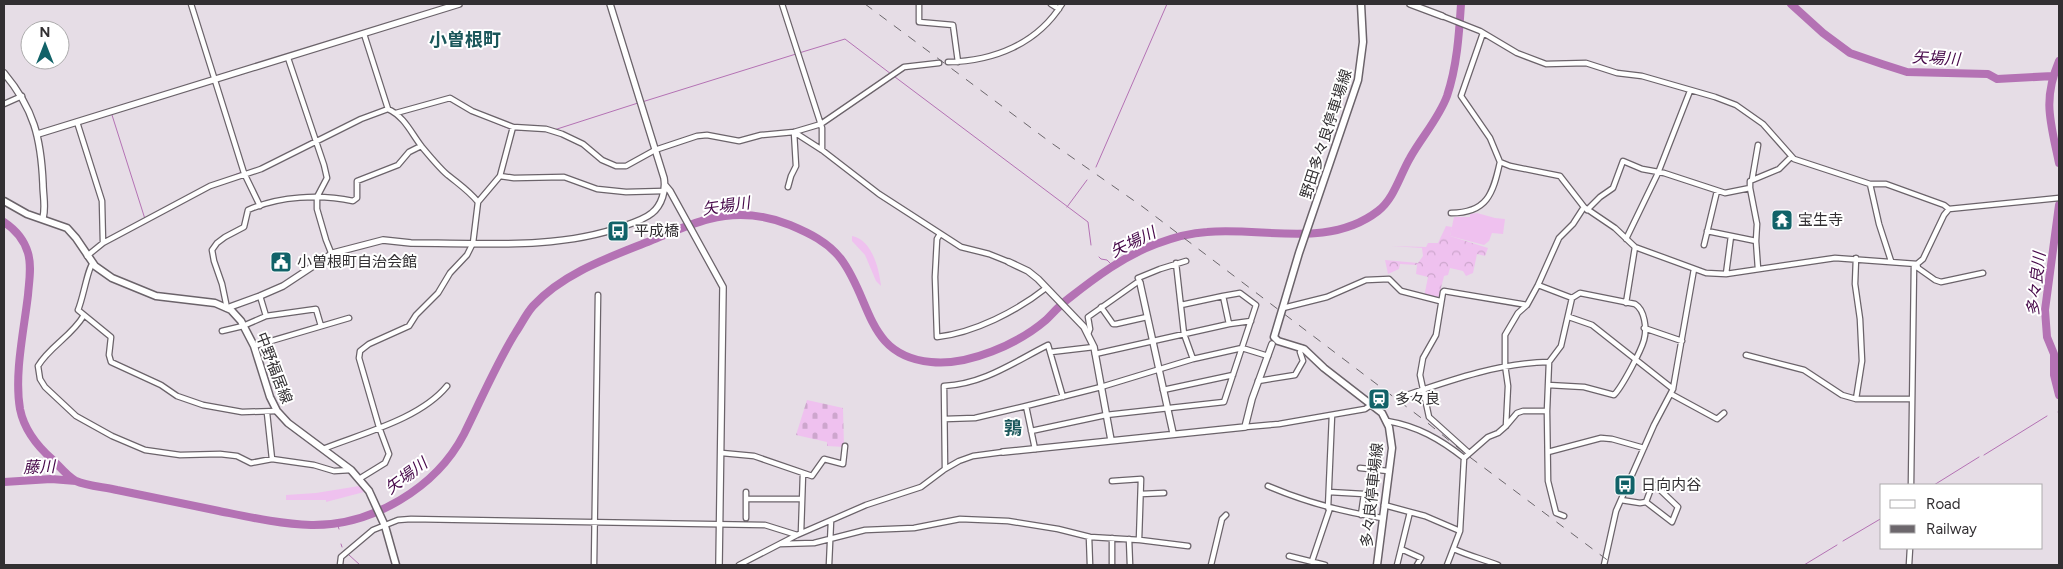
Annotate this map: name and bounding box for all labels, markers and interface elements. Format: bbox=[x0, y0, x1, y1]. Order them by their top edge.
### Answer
north arrow bbox=[20, 20, 70, 70]
text: N bbox=[40, 24, 50, 41]
district label: 小曽根町 bbox=[429, 29, 501, 51]
water label: 矢場川 bbox=[1912, 47, 1962, 69]
street label: 野田多々良停車場線 bbox=[1297, 67, 1355, 201]
water label: 矢場川 bbox=[701, 193, 753, 219]
temple icon: 宝生寺 bbox=[1770, 208, 1794, 232]
place label: 宝生寺 bbox=[1798, 211, 1843, 229]
bus stop icon: 平成橋 bbox=[606, 219, 630, 243]
place label: 平成橋 bbox=[634, 222, 679, 240]
water label: 矢場川 bbox=[1107, 222, 1161, 261]
water label: 多々良川 bbox=[2023, 249, 2049, 317]
public building icon: 小曽根町自治会館 bbox=[269, 250, 293, 274]
place label: 小曽根町自治会館 bbox=[297, 253, 417, 271]
street label: 中野福居線 bbox=[252, 330, 296, 406]
station icon: 多々良 bbox=[1367, 387, 1391, 411]
place label: 多々良 bbox=[1395, 390, 1440, 408]
district label: 鶉 bbox=[1004, 417, 1022, 439]
street label: 多々良停車場線 bbox=[1358, 442, 1386, 548]
water label: 矢場川 bbox=[381, 453, 432, 498]
water label: 藤川 bbox=[23, 457, 57, 477]
bus stop icon: 日向内谷 bbox=[1613, 473, 1637, 497]
place label: 日向内谷 bbox=[1641, 476, 1701, 494]
legend bbox=[1880, 484, 2043, 549]
text: Road bbox=[1926, 495, 1961, 513]
text: Railway bbox=[1926, 520, 1977, 538]

